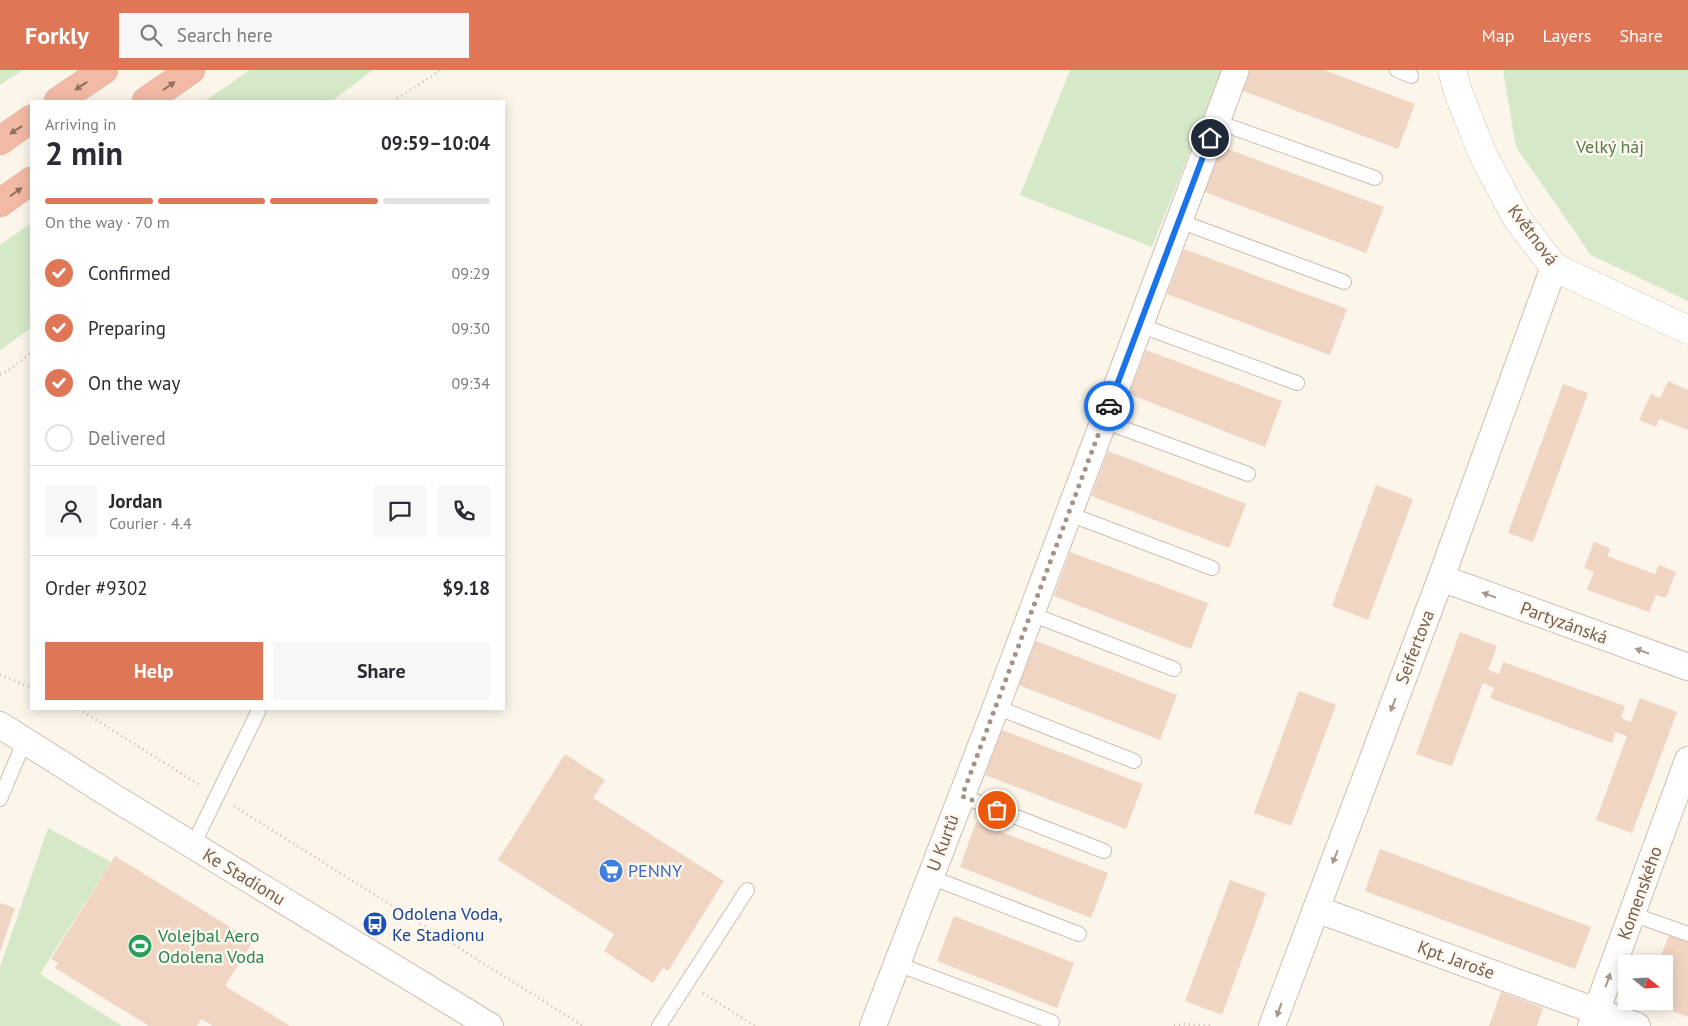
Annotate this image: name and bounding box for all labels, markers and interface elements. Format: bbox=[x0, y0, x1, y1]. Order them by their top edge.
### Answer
search box bbox=[119, 13, 469, 58]
text: Forkly bbox=[25, 20, 89, 51]
icon: search bbox=[137, 21, 165, 49]
text: Search here bbox=[177, 23, 273, 47]
text: Map bbox=[1482, 24, 1514, 47]
text: Layers bbox=[1542, 24, 1591, 47]
text: Share bbox=[1619, 24, 1663, 47]
one-way arrow bbox=[74, 81, 88, 91]
one-way arrow bbox=[162, 81, 176, 91]
text: Arriving in bbox=[45, 114, 116, 134]
pin bbox=[1189, 117, 1231, 159]
icon: home bbox=[1196, 124, 1224, 152]
one-way arrow bbox=[9, 125, 22, 135]
text: 09:59–10:04 bbox=[381, 131, 490, 155]
text: 2 min bbox=[45, 132, 123, 174]
park label: Velký háj bbox=[1575, 135, 1644, 158]
one-way arrow bbox=[9, 187, 22, 197]
street label: Květnová bbox=[1503, 200, 1564, 270]
text: On the way · 70 m bbox=[45, 212, 170, 232]
icon: check bbox=[45, 259, 73, 287]
text: Confirmed bbox=[88, 261, 171, 285]
text: 09:29 bbox=[452, 263, 490, 283]
icon: check bbox=[45, 314, 73, 342]
text: Preparing bbox=[88, 316, 166, 340]
text: 09:30 bbox=[452, 318, 490, 338]
icon: check bbox=[45, 369, 73, 397]
text: On the way bbox=[88, 371, 180, 395]
text: 09:34 bbox=[452, 373, 490, 393]
courier bbox=[1084, 381, 1134, 431]
icon: car bbox=[1095, 392, 1123, 420]
text: Delivered bbox=[88, 426, 166, 450]
button: person bbox=[45, 485, 97, 537]
button: chat bbox=[374, 485, 426, 537]
button: phone bbox=[438, 485, 490, 537]
text: Jordan bbox=[109, 489, 162, 513]
text: Courier · 4.4 bbox=[109, 513, 192, 533]
text: Order #9302 bbox=[45, 576, 148, 600]
text: $9.18 bbox=[442, 576, 490, 600]
one-way arrow bbox=[1481, 591, 1496, 599]
street label: Partyzánská bbox=[1517, 596, 1611, 649]
street label: Seifertova bbox=[1390, 606, 1439, 687]
button: Help bbox=[45, 642, 263, 700]
button: Share bbox=[273, 642, 490, 700]
one-way arrow bbox=[1634, 647, 1649, 655]
one-way arrow bbox=[1389, 698, 1396, 713]
pin bbox=[976, 789, 1018, 831]
icon: bag bbox=[983, 796, 1011, 824]
street label: U Kurtů bbox=[921, 811, 964, 875]
street label: Ke Stadionu bbox=[199, 843, 290, 910]
street label: Komenského bbox=[1612, 843, 1667, 943]
one-way arrow bbox=[1331, 850, 1338, 865]
supermarket icon: PENNY bbox=[598, 858, 624, 884]
place label: PENNY bbox=[628, 859, 682, 882]
place label: Odolena Voda, Ke Stadionu bbox=[392, 902, 503, 946]
bus stop icon: Odolena Voda, Ke Stadionu bbox=[362, 911, 388, 937]
place label: Volejbal Aero Odolena Voda bbox=[157, 924, 265, 968]
sports icon: Volejbal Aero Odolena Voda bbox=[127, 933, 153, 959]
street label: Kpt. Jaroše bbox=[1414, 935, 1498, 984]
north arrow bbox=[1618, 955, 1672, 1010]
map controls bbox=[1618, 955, 1673, 1010]
one-way arrow bbox=[1605, 973, 1612, 988]
one-way arrow bbox=[1274, 1003, 1282, 1017]

